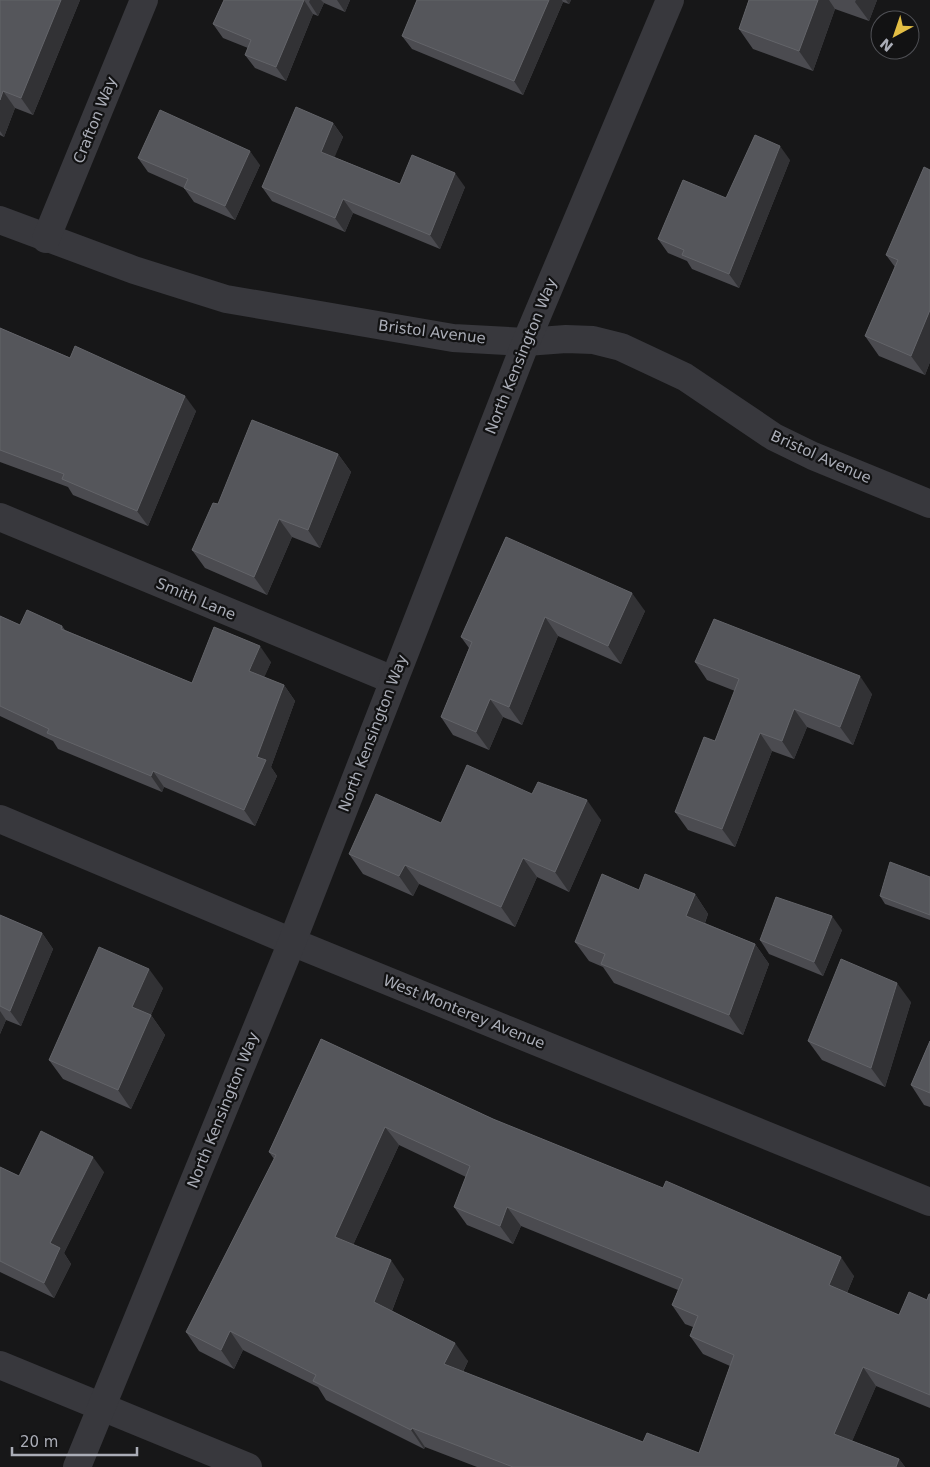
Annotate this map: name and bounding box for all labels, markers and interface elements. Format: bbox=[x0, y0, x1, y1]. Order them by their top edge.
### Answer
north arrow bbox=[870, 10, 920, 60]
text: N bbox=[877, 35, 896, 55]
street label: Crafton Way bbox=[69, 74, 121, 166]
street label: North Kensington Way bbox=[481, 275, 561, 437]
street label: Bristol Avenue bbox=[377, 316, 487, 348]
street label: Bristol Avenue bbox=[768, 427, 874, 487]
street label: Smith Lane bbox=[153, 574, 239, 624]
street label: North Kensington Way bbox=[335, 652, 411, 814]
street label: West Monterey Avenue bbox=[381, 971, 547, 1053]
street label: North Kensington Way bbox=[183, 1029, 263, 1191]
scale bar bbox=[12, 1424, 138, 1456]
text: 20 m bbox=[20, 1433, 58, 1451]

